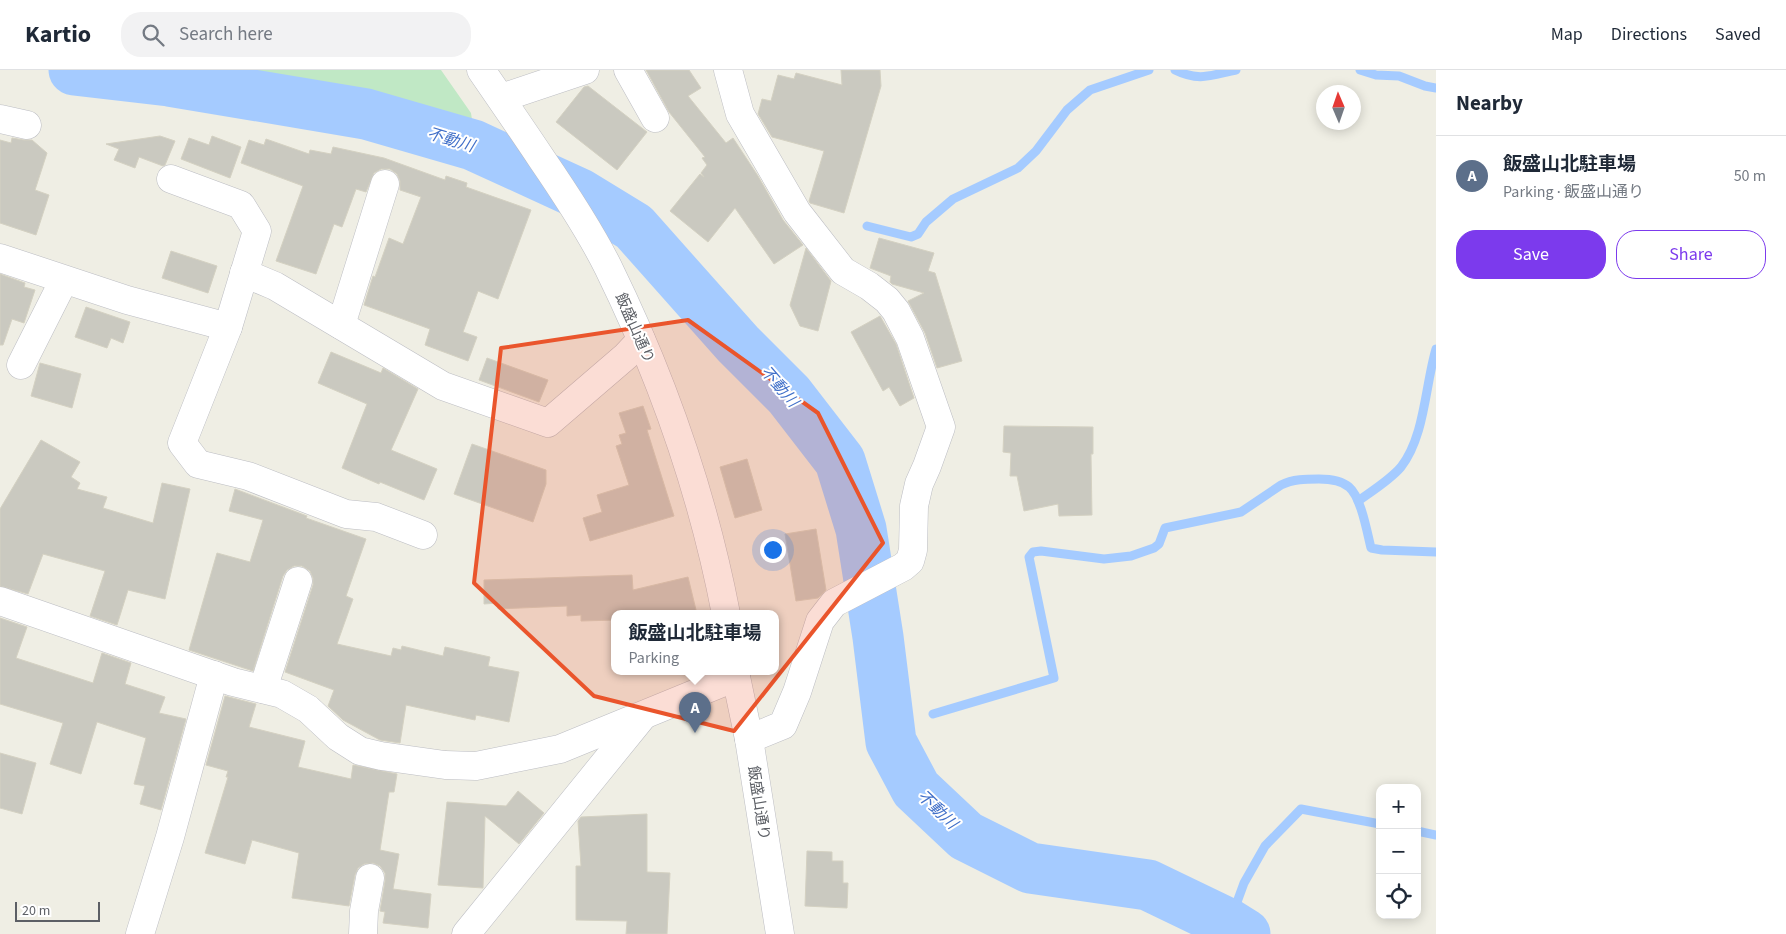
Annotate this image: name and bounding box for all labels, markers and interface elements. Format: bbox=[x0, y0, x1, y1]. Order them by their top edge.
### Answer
search box bbox=[121, 12, 471, 57]
text: Kartio bbox=[25, 17, 91, 52]
icon: search bbox=[139, 21, 167, 49]
text: Search here bbox=[179, 21, 273, 48]
text: Map bbox=[1551, 22, 1583, 47]
text: Directions bbox=[1611, 22, 1687, 47]
text: Saved bbox=[1715, 22, 1761, 47]
north arrow bbox=[1316, 85, 1361, 130]
text: Nearby bbox=[1456, 88, 1523, 118]
water label: 不動川 bbox=[425, 122, 479, 158]
text: 飯盛山北駐車場 bbox=[1503, 151, 1636, 178]
text: A bbox=[1467, 165, 1477, 187]
text: 50 m bbox=[1734, 165, 1766, 187]
text: Parking · 飯盛山通り bbox=[1503, 181, 1644, 203]
button: Save bbox=[1456, 230, 1606, 279]
button: Share bbox=[1616, 230, 1766, 279]
street label: 飯盛山通り bbox=[610, 290, 659, 367]
water label: 不動川 bbox=[755, 361, 805, 413]
your location bbox=[760, 537, 786, 563]
popup bbox=[611, 610, 779, 675]
text: 飯盛山北駐車場 bbox=[628, 620, 762, 647]
text: Parking bbox=[628, 647, 679, 669]
pin: A bbox=[679, 692, 711, 733]
street label: 飯盛山通り bbox=[742, 764, 775, 842]
map controls bbox=[1376, 784, 1421, 919]
button: + bbox=[1376, 784, 1421, 829]
water label: 不動川 bbox=[912, 785, 964, 836]
button: − bbox=[1376, 829, 1421, 874]
button: locate bbox=[1376, 874, 1421, 919]
scale bar bbox=[15, 899, 100, 922]
text: 20 m bbox=[22, 901, 50, 921]

